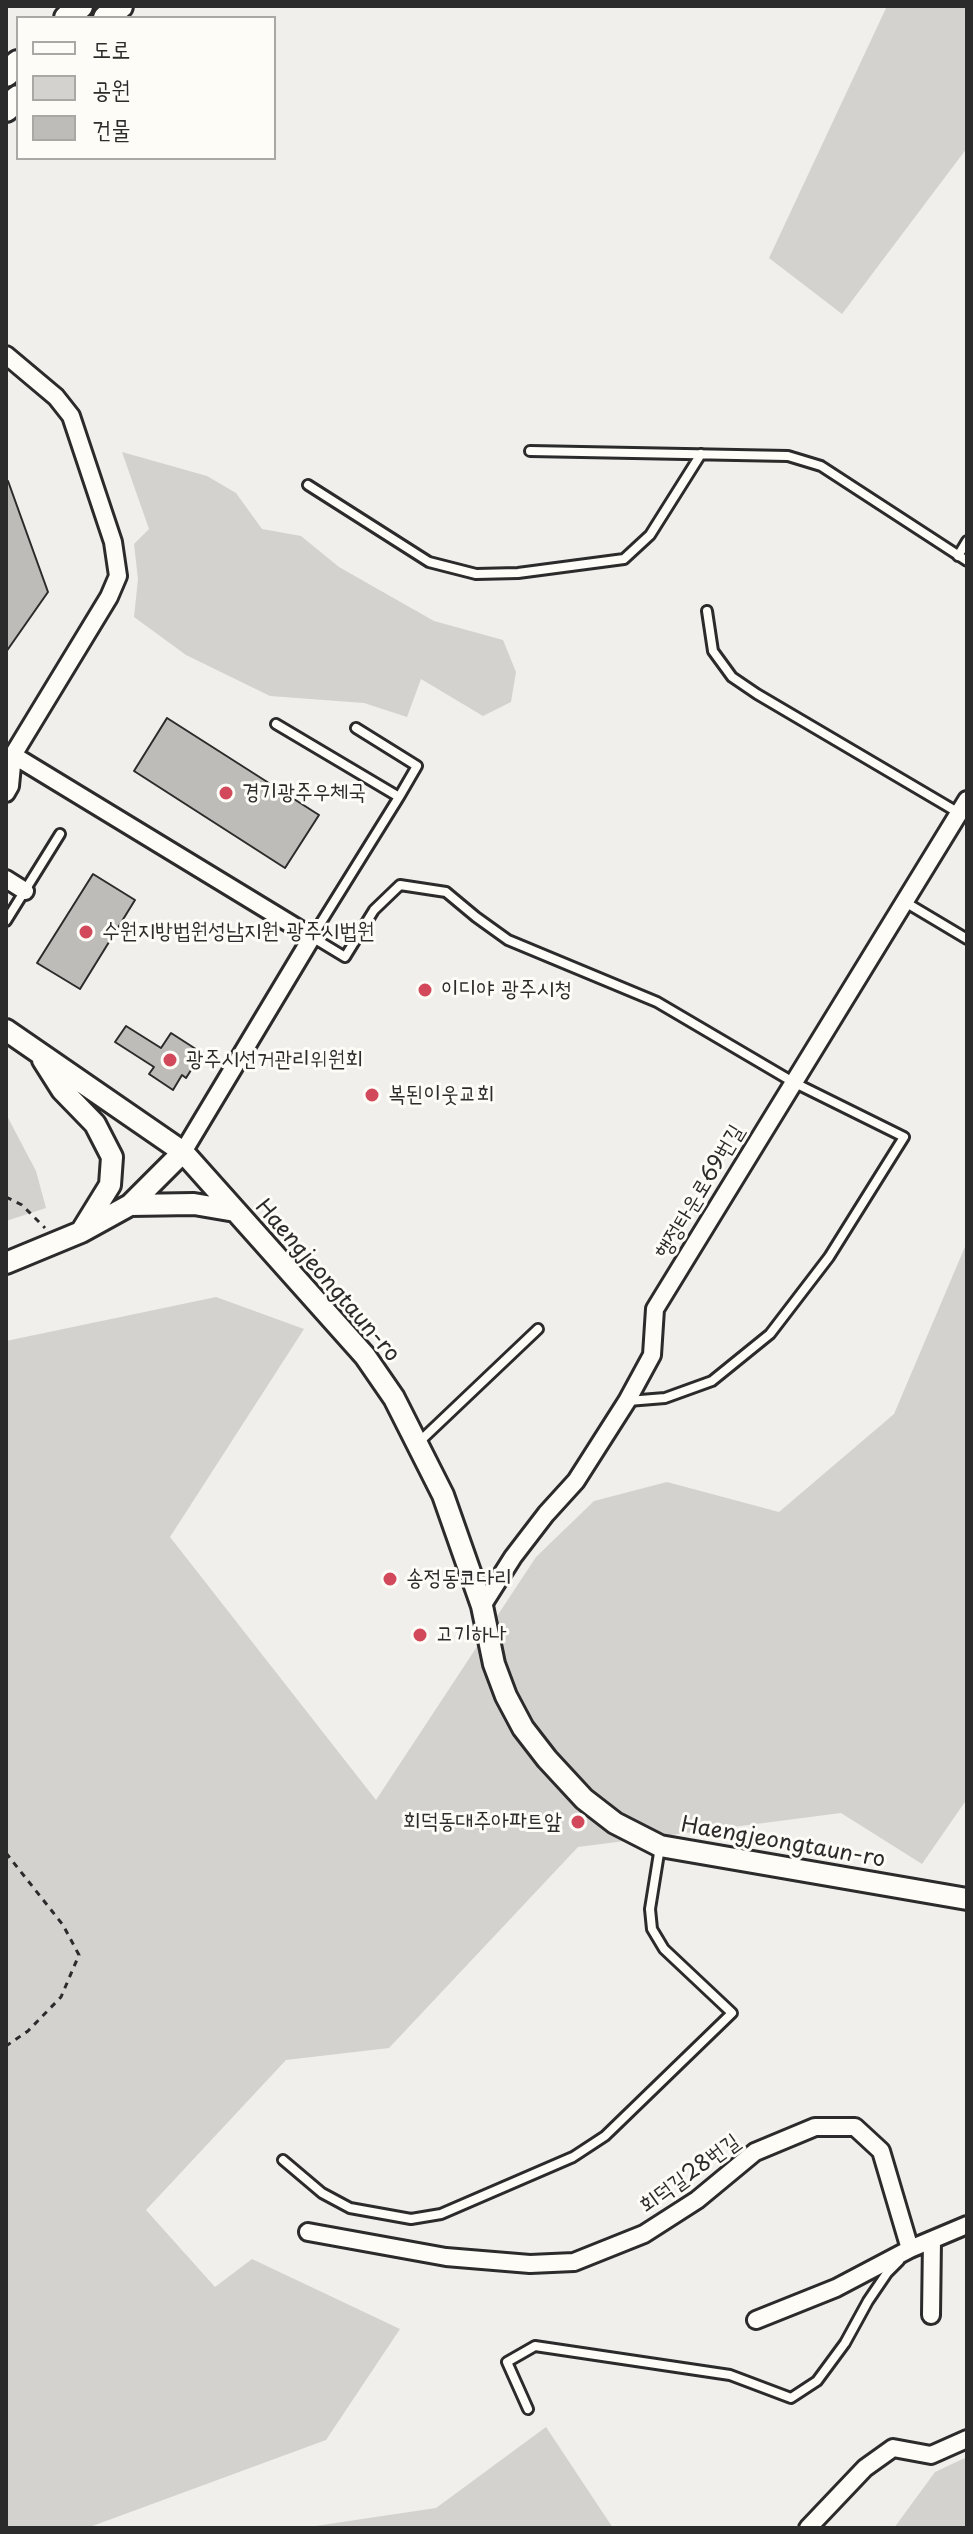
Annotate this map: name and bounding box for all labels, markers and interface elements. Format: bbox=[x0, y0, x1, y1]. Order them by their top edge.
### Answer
legend bbox=[16, 16, 276, 160]
text: 도로 bbox=[92, 30, 131, 66]
text: 공원 bbox=[92, 70, 131, 106]
text: 건물 bbox=[92, 110, 131, 146]
place label: 경기광주우체국 bbox=[242, 780, 366, 806]
marker: 경기광주우체국 bbox=[217, 784, 235, 802]
place label: 수원지방법원성남지원 광주시법원 bbox=[102, 919, 375, 945]
marker: 수원지방법원성남지원 광주시법원 bbox=[77, 923, 95, 941]
place label: 이디야 광주시청 bbox=[441, 977, 572, 1003]
marker: 이디야 광주시청 bbox=[416, 981, 434, 999]
place label: 광주시선거관리위원회 bbox=[186, 1047, 363, 1073]
marker: 광주시선거관리위원회 bbox=[161, 1051, 179, 1069]
place label: 복된이웃교회 bbox=[388, 1082, 494, 1108]
marker: 복된이웃교회 bbox=[363, 1086, 381, 1104]
street label: 행정타운로69번길 bbox=[650, 1120, 750, 1264]
street label: Haengjeongtaun-ro bbox=[249, 1194, 405, 1368]
place label: 송정동코다리 bbox=[406, 1566, 512, 1592]
marker: 송정동코다리 bbox=[381, 1570, 399, 1588]
place label: 고기하나 bbox=[436, 1622, 507, 1648]
marker: 고기하나 bbox=[411, 1626, 429, 1644]
place label: 회덕동대주아파트앞 bbox=[403, 1809, 562, 1835]
street label: Haengjeongtaun-ro bbox=[679, 1812, 887, 1874]
marker: 회덕동대주아파트앞 bbox=[569, 1813, 587, 1831]
street label: 회덕길28번길 bbox=[635, 2129, 745, 2219]

